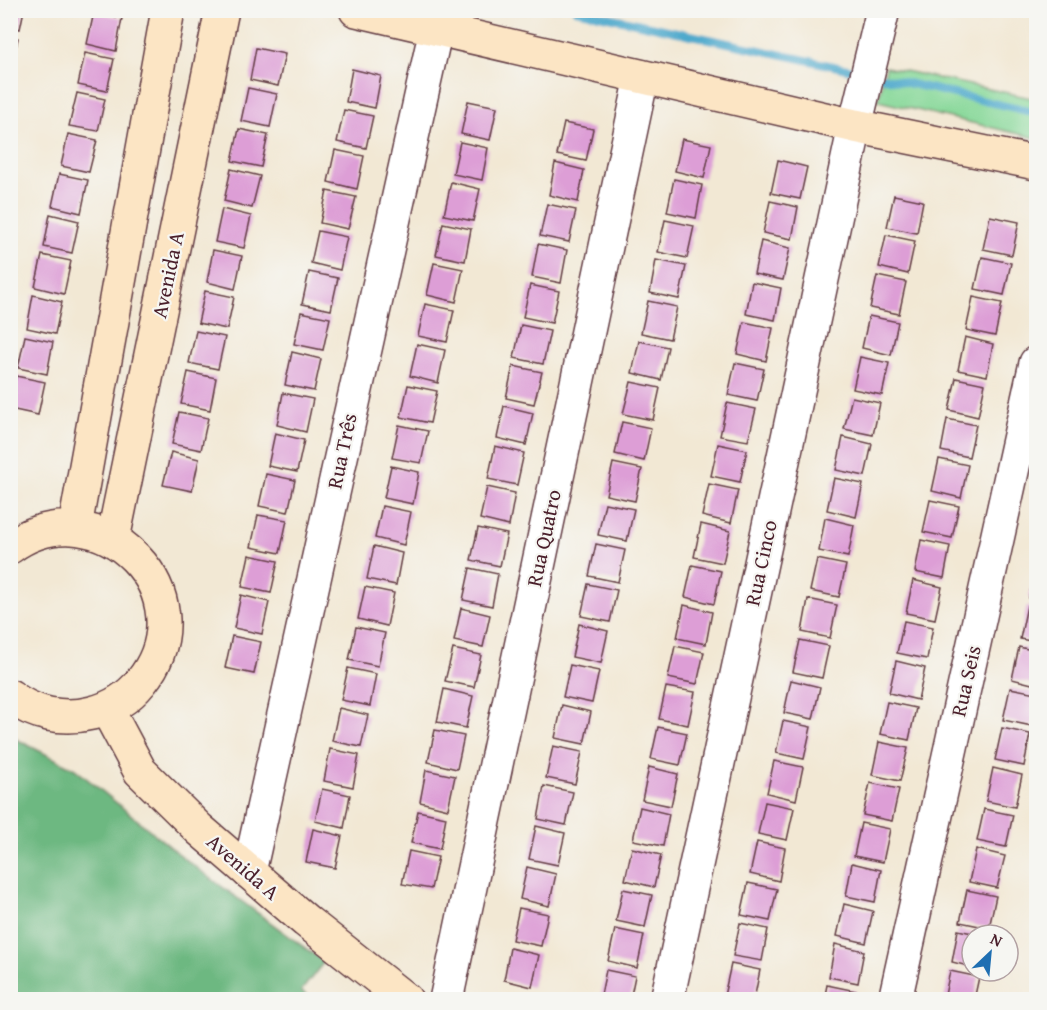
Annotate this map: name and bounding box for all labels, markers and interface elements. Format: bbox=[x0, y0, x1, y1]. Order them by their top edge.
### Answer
street label: Avenida A bbox=[143, 229, 192, 321]
street label: Rua Três bbox=[318, 410, 365, 492]
street label: Rua Quatro bbox=[518, 486, 569, 589]
street label: Rua Cinco bbox=[736, 517, 785, 609]
street label: Rua Seis bbox=[942, 642, 989, 720]
street label: Avenida A bbox=[200, 826, 287, 907]
north arrow bbox=[960, 923, 1020, 983]
text: N bbox=[987, 926, 1007, 953]

